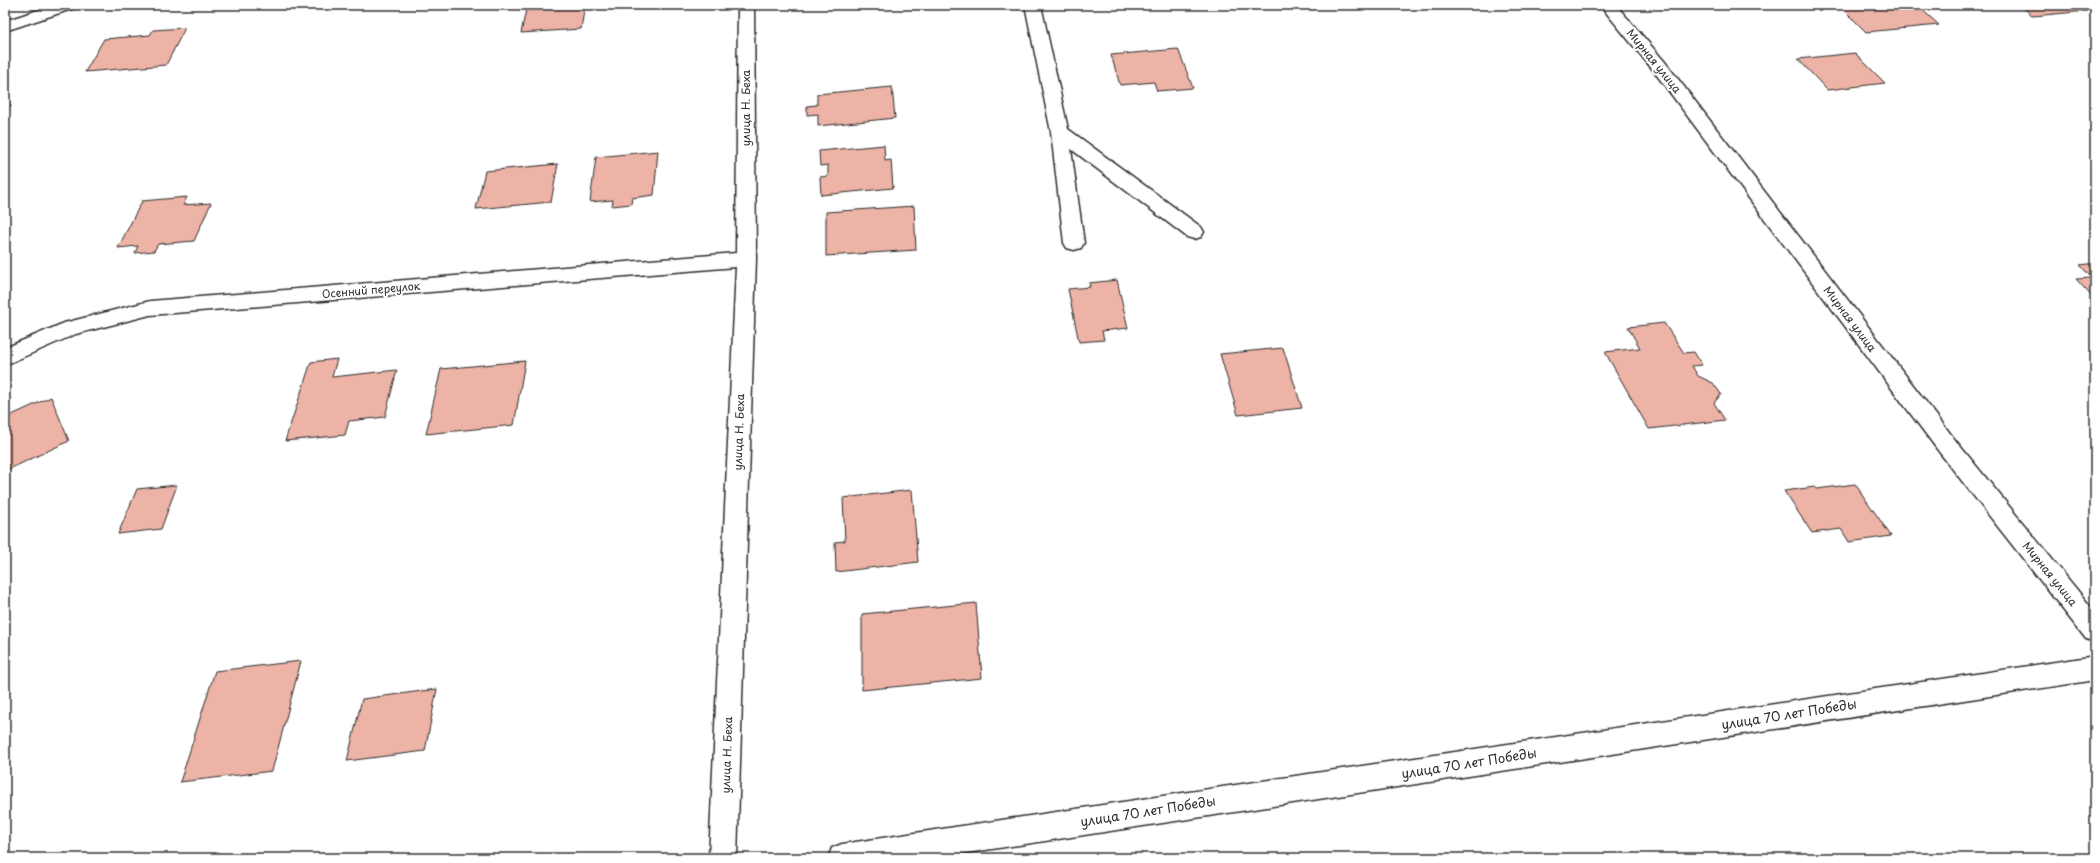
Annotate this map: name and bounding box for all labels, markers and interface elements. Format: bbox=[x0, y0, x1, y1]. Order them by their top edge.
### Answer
street label: Мирная улица bbox=[1623, 25, 1686, 97]
street label: улица Н. Беха bbox=[737, 69, 754, 146]
street label: Осенний переулок bbox=[321, 277, 421, 302]
street label: Мирная улица bbox=[1820, 282, 1881, 355]
street label: улица Н. Беха bbox=[729, 393, 748, 471]
street label: Мирная улица bbox=[2019, 538, 2082, 610]
street label: улица 70 лет Победы bbox=[1720, 693, 1858, 734]
street label: улица Н. Беха bbox=[717, 716, 736, 794]
street label: улица 70 лет Победы bbox=[1400, 742, 1538, 783]
street label: улица 70 лет Победы bbox=[1079, 790, 1217, 831]

